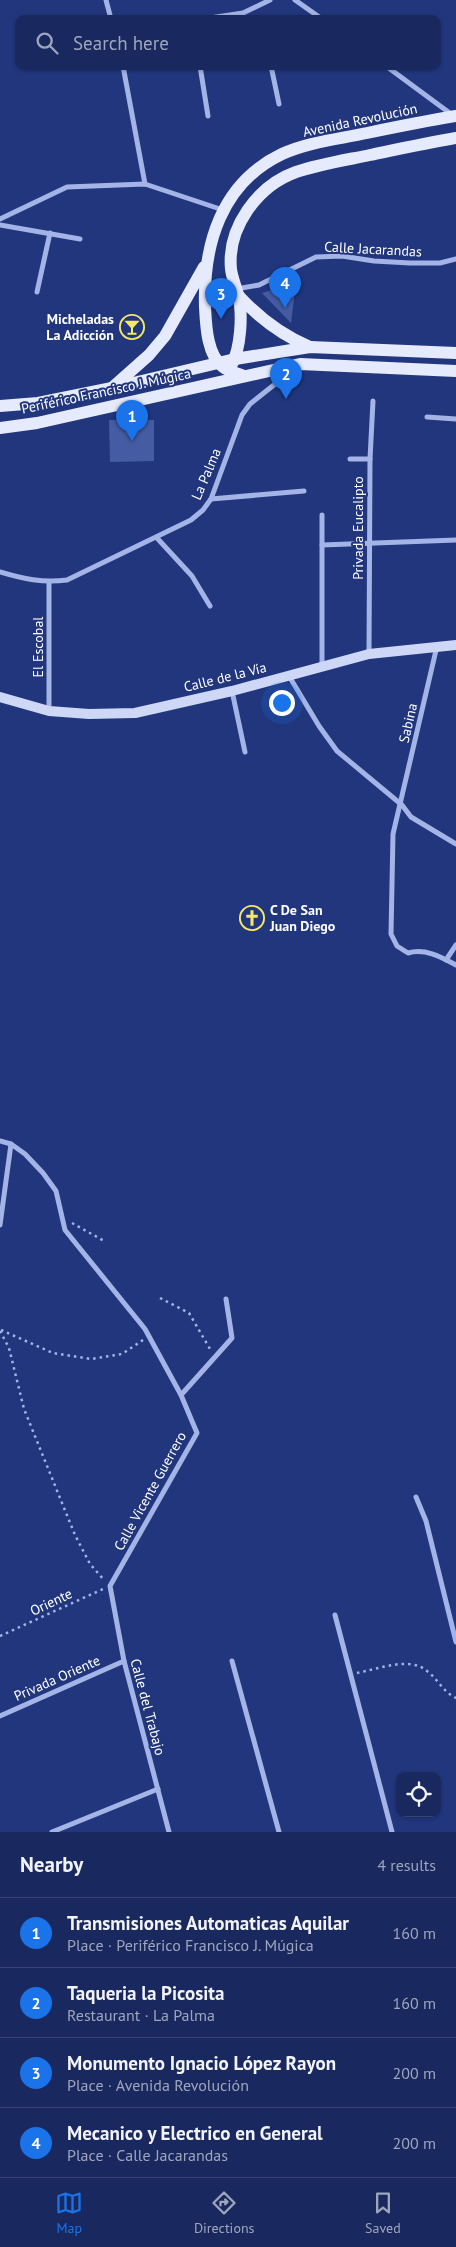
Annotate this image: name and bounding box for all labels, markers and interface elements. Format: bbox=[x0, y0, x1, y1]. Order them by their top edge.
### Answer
search box bbox=[15, 15, 441, 70]
icon: search bbox=[33, 29, 61, 57]
text: Search here bbox=[73, 31, 169, 55]
street label: Avenida Revolución bbox=[301, 99, 419, 141]
street label: Calle Jacarandas bbox=[324, 237, 422, 261]
pin: 4 bbox=[269, 267, 301, 308]
pin: 3 bbox=[205, 278, 237, 319]
place label: Micheladas La Adicción bbox=[46, 310, 114, 344]
bar icon: Micheladas La Adicción bbox=[119, 314, 145, 340]
pin: 2 bbox=[270, 358, 302, 399]
street label: Periférico Francisco J. Múgica bbox=[20, 364, 192, 418]
pin: 1 bbox=[116, 400, 148, 441]
street label: La Palma bbox=[187, 445, 225, 503]
street label: Privada Eucalipto bbox=[349, 476, 367, 580]
street label: El Escobal bbox=[29, 617, 47, 677]
street label: Calle de la Vía bbox=[182, 658, 268, 696]
your location bbox=[269, 690, 295, 716]
street label: Sabina bbox=[395, 701, 421, 745]
place label: C De San Juan Diego bbox=[269, 901, 336, 935]
church icon: C De San Juan Diego bbox=[239, 905, 265, 931]
street label: Calle Vicente Guerrero bbox=[110, 1428, 190, 1554]
street label: Oriente bbox=[27, 1584, 75, 1620]
street label: Privada Oriente bbox=[11, 1651, 103, 1705]
street label: Calle del Trabajo bbox=[126, 1657, 170, 1757]
map controls bbox=[396, 1772, 441, 1817]
button: locate bbox=[396, 1772, 441, 1817]
text: Nearby bbox=[20, 1851, 83, 1878]
text: 4 results bbox=[377, 1855, 436, 1875]
text: Transmisiones Automaticas Aquilar bbox=[67, 1911, 349, 1935]
text: 1 bbox=[31, 1923, 41, 1943]
text: 160 m bbox=[393, 1923, 436, 1943]
text: Place · Periférico Francisco J. Múgica bbox=[67, 1935, 314, 1955]
text: Taqueria la Picosita bbox=[67, 1981, 224, 2005]
text: 2 bbox=[31, 1993, 41, 2013]
text: 160 m bbox=[393, 1993, 436, 2013]
text: Restaurant · La Palma bbox=[67, 2005, 215, 2025]
text: Monumento Ignacio López Rayon bbox=[67, 2051, 336, 2075]
text: 3 bbox=[31, 2063, 41, 2083]
text: 200 m bbox=[393, 2063, 436, 2083]
text: Place · Avenida Revolución bbox=[67, 2075, 249, 2095]
text: Mecanico y Electrico en General bbox=[67, 2121, 323, 2145]
text: 4 bbox=[31, 2133, 41, 2153]
text: 200 m bbox=[393, 2133, 436, 2153]
text: Place · Calle Jacarandas bbox=[67, 2145, 228, 2165]
tab: Map bbox=[55, 2189, 83, 2237]
tab: Directions bbox=[194, 2189, 254, 2237]
tab: Saved bbox=[365, 2189, 401, 2237]

